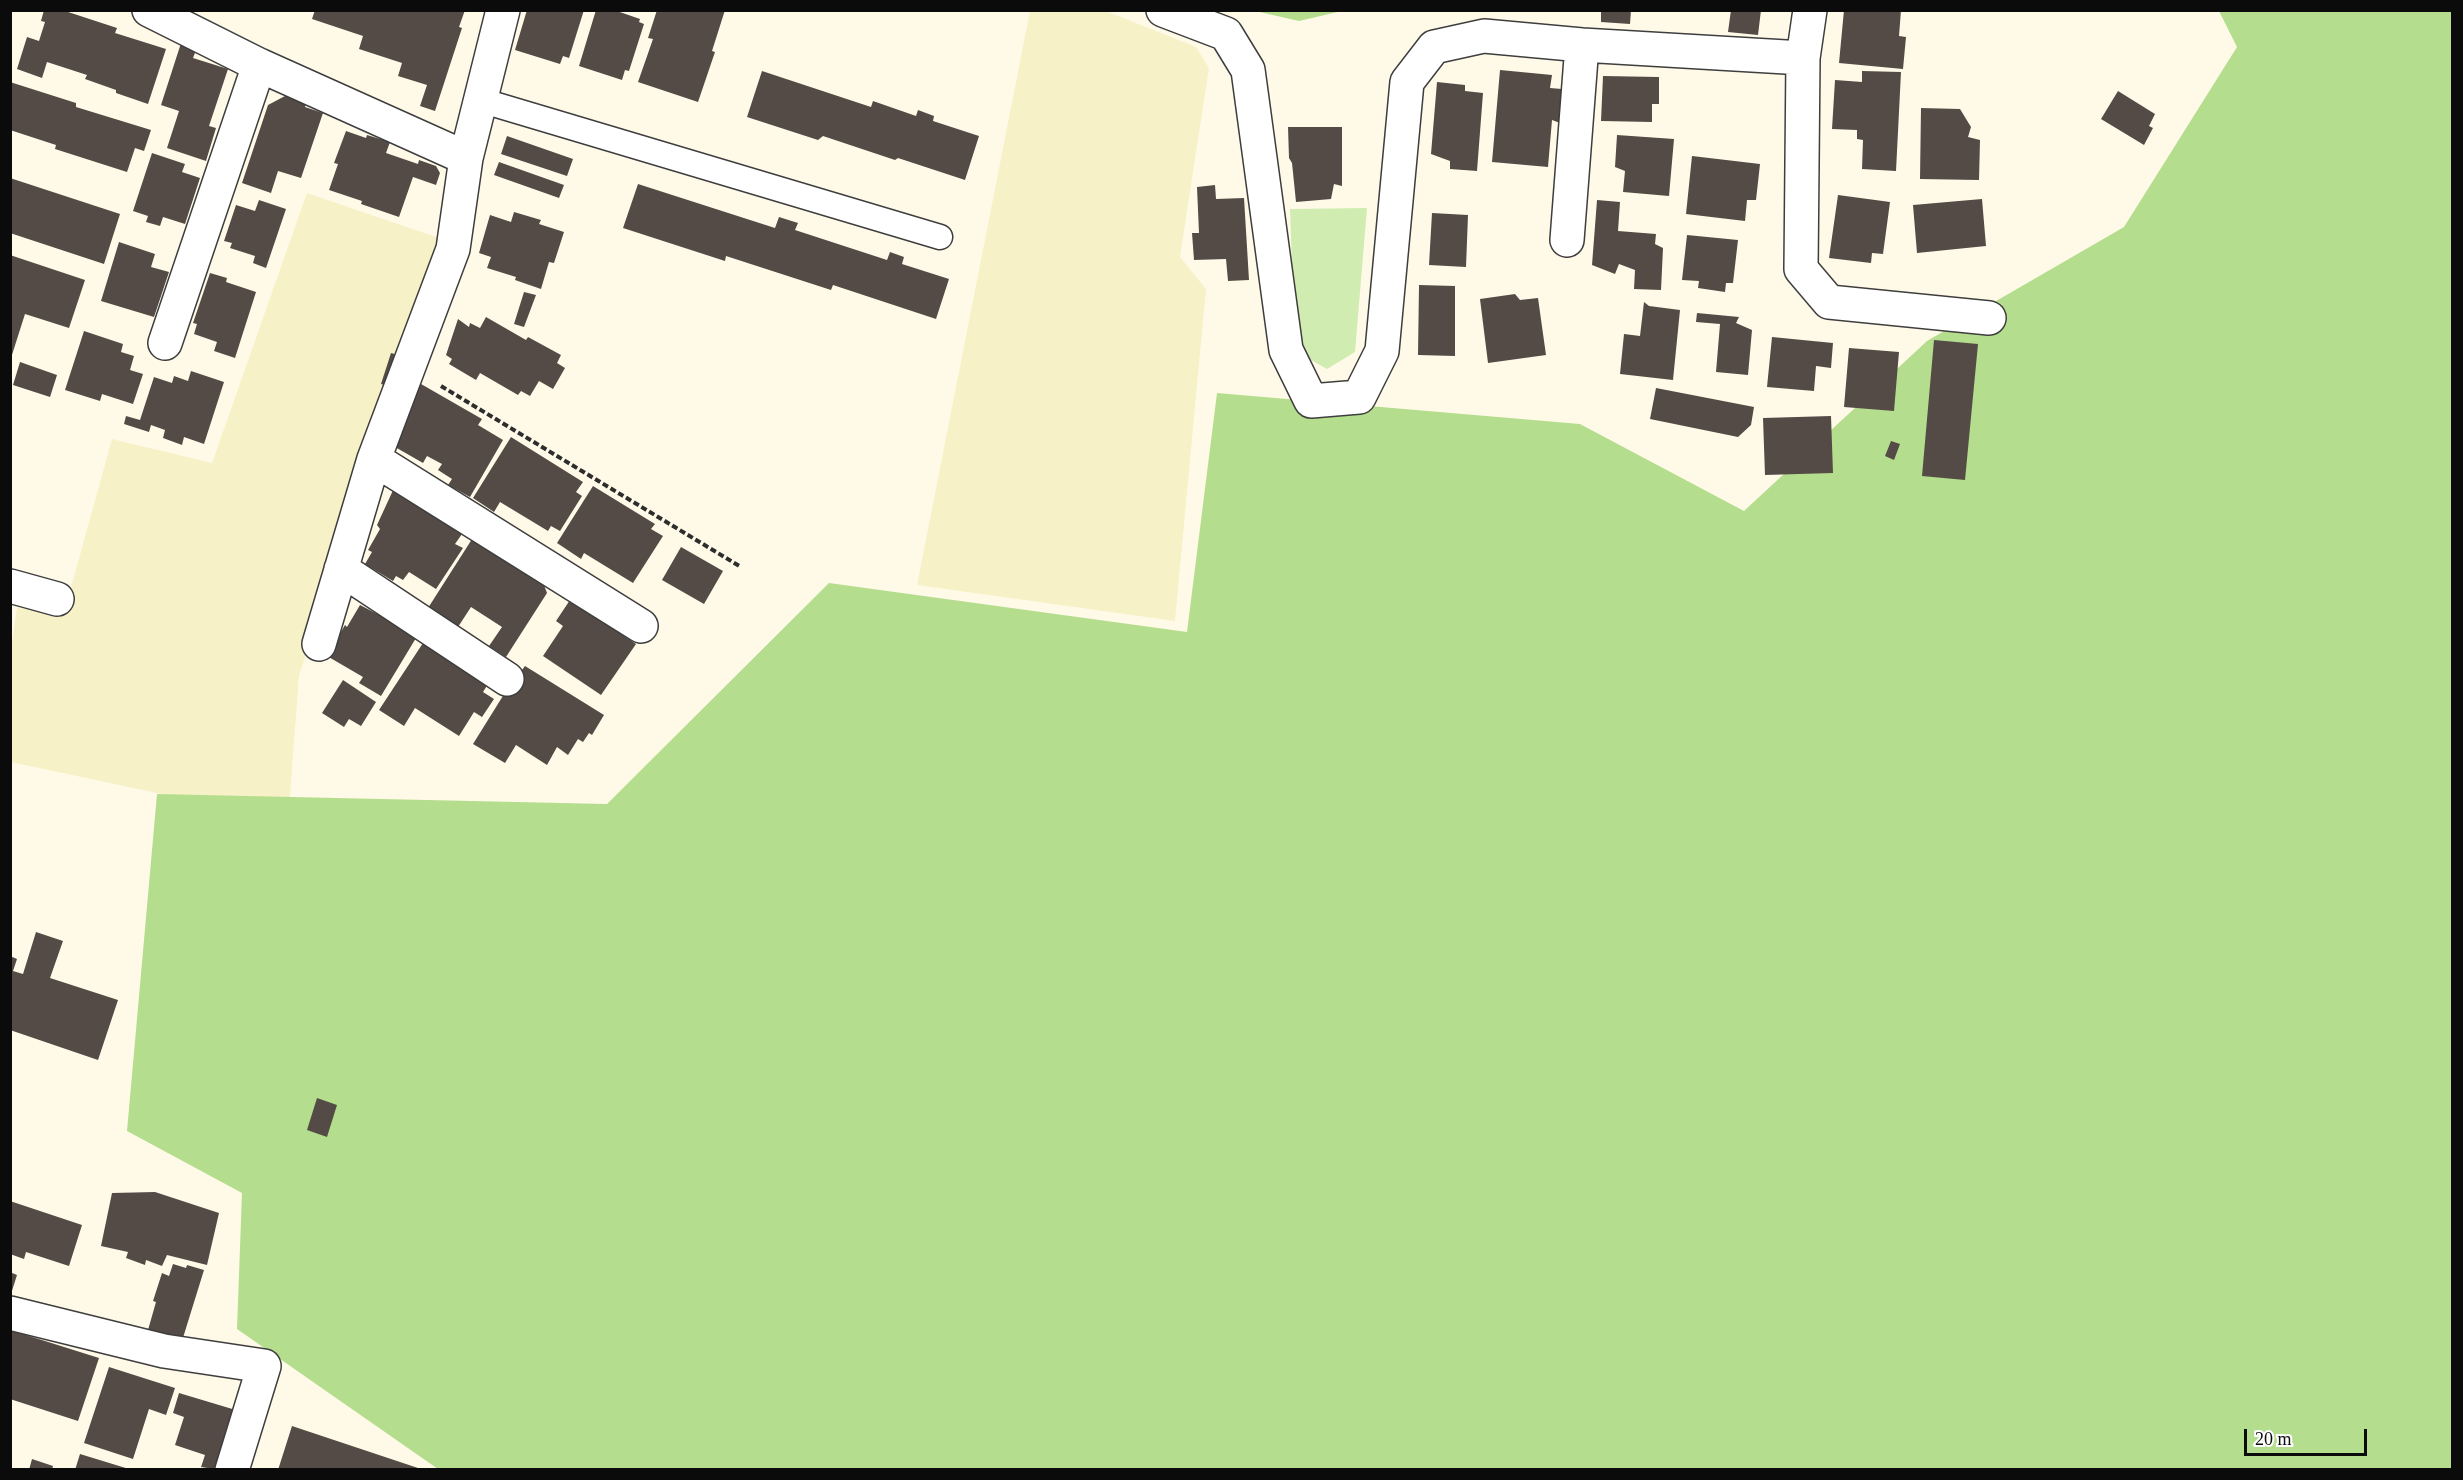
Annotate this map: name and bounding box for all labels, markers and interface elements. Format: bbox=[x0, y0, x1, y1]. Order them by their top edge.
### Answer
scale bar bbox=[2247, 1417, 2370, 1455]
text: 20 m bbox=[2255, 1429, 2292, 1449]

